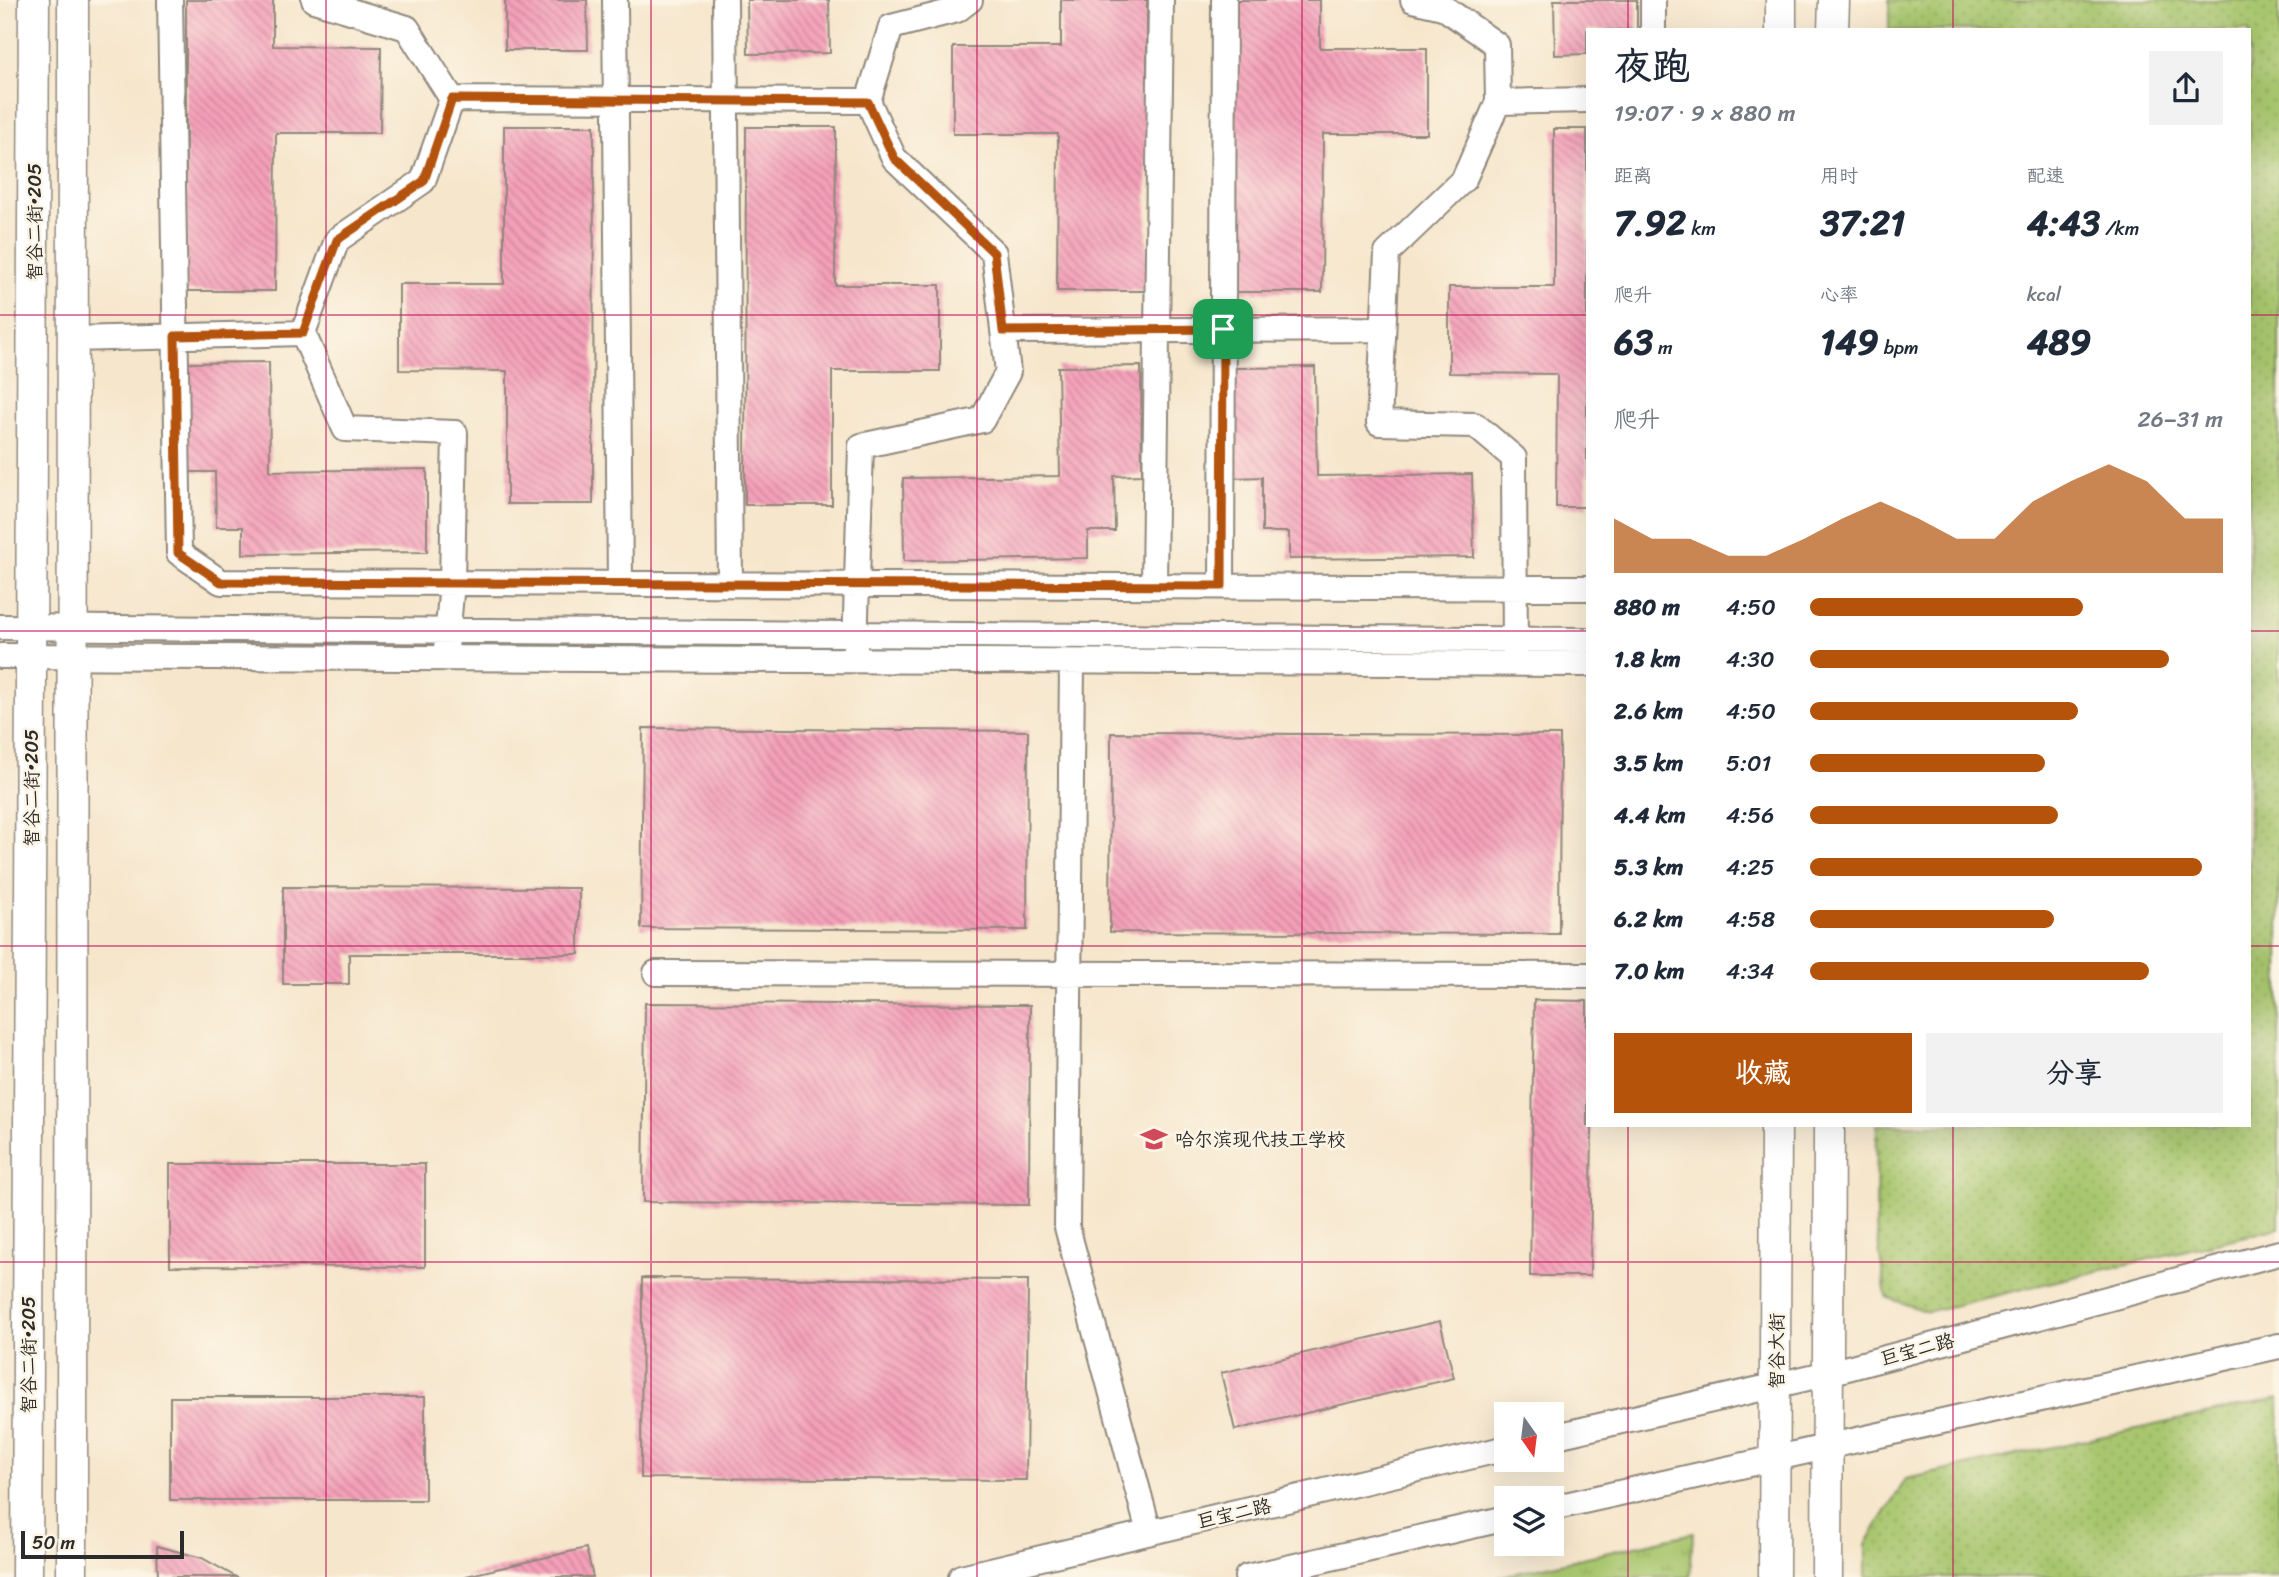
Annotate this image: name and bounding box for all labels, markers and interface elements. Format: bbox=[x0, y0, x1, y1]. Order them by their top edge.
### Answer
text: 夜跑 bbox=[1614, 33, 1690, 100]
button: share bbox=[2149, 51, 2223, 125]
text: 19:07 · 9 × 880 m bbox=[1614, 93, 1796, 134]
text: 距离 bbox=[1614, 159, 1652, 192]
text: 用时 bbox=[1820, 159, 1858, 192]
text: 配速 bbox=[2027, 159, 2065, 192]
street label: 智谷二街•205 bbox=[18, 163, 51, 281]
text: 7.92 bbox=[1614, 192, 1686, 254]
text: 37:21 bbox=[1820, 192, 1905, 254]
text: 4:43 bbox=[2027, 192, 2100, 254]
text: km bbox=[1686, 212, 1716, 245]
text: /km bbox=[2100, 212, 2139, 245]
text: 爬升 bbox=[1614, 278, 1652, 311]
text: 心率 bbox=[1820, 278, 1858, 311]
text: kcal bbox=[2027, 278, 2061, 311]
pin bbox=[1193, 299, 1253, 359]
icon: arrive bbox=[1204, 310, 1242, 348]
text: 63 bbox=[1614, 311, 1653, 373]
text: 149 bbox=[1820, 311, 1879, 373]
text: 489 bbox=[2027, 311, 2091, 373]
text: m bbox=[1653, 331, 1673, 364]
text: bpm bbox=[1879, 331, 1919, 364]
text: 爬升 bbox=[1614, 399, 1660, 440]
text: 26–31 m bbox=[2137, 399, 2223, 440]
text: 880 m bbox=[1614, 587, 1680, 628]
text: 4:50 bbox=[1726, 587, 1776, 628]
text: 1.8 km bbox=[1614, 639, 1681, 680]
text: 4:30 bbox=[1726, 639, 1774, 680]
text: 2.6 km bbox=[1614, 691, 1683, 732]
text: 4:50 bbox=[1726, 691, 1776, 732]
street label: 智谷二街•205 bbox=[15, 729, 48, 847]
text: 3.5 km bbox=[1614, 743, 1683, 784]
text: 5:01 bbox=[1726, 743, 1771, 784]
text: 4.4 km bbox=[1614, 795, 1686, 836]
text: 4:56 bbox=[1726, 795, 1774, 836]
text: 5.3 km bbox=[1614, 847, 1683, 888]
text: 4:25 bbox=[1726, 847, 1775, 888]
text: 6.2 km bbox=[1614, 899, 1683, 940]
text: 4:58 bbox=[1726, 899, 1775, 940]
text: 7.0 km bbox=[1614, 951, 1684, 992]
text: 4:34 bbox=[1726, 951, 1774, 992]
button: 收藏 bbox=[1614, 1033, 1912, 1113]
button: 分享 bbox=[1926, 1033, 2223, 1113]
place label: 哈尔滨现代技工学校 bbox=[1175, 1123, 1346, 1156]
school or university icon: 哈尔滨现代技工学校 bbox=[1139, 1124, 1169, 1154]
street label: 智谷二街•205 bbox=[12, 1296, 45, 1414]
street label: 智谷大街 bbox=[1760, 1313, 1793, 1389]
street label: 巨宝二路 bbox=[1876, 1324, 1958, 1375]
north arrow bbox=[1494, 1402, 1564, 1472]
map controls bbox=[1494, 1402, 1564, 1556]
button: layers bbox=[1494, 1486, 1564, 1556]
street label: 巨宝二路 bbox=[1193, 1489, 1275, 1538]
text: 50 m bbox=[32, 1526, 75, 1559]
scale bar bbox=[21, 1528, 184, 1560]

